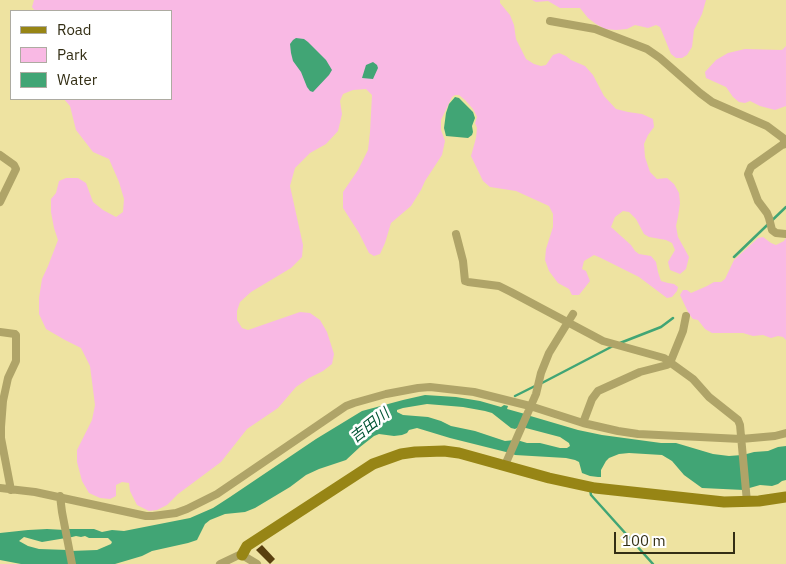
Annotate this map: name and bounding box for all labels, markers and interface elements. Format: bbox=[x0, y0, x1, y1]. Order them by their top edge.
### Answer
legend bbox=[10, 10, 172, 100]
text: Road bbox=[57, 20, 92, 39]
text: Park bbox=[57, 45, 87, 64]
text: Water bbox=[57, 70, 97, 89]
water label: 吉田川 bbox=[347, 405, 393, 447]
scale bar bbox=[616, 522, 737, 554]
text: 100 m bbox=[622, 531, 666, 550]

